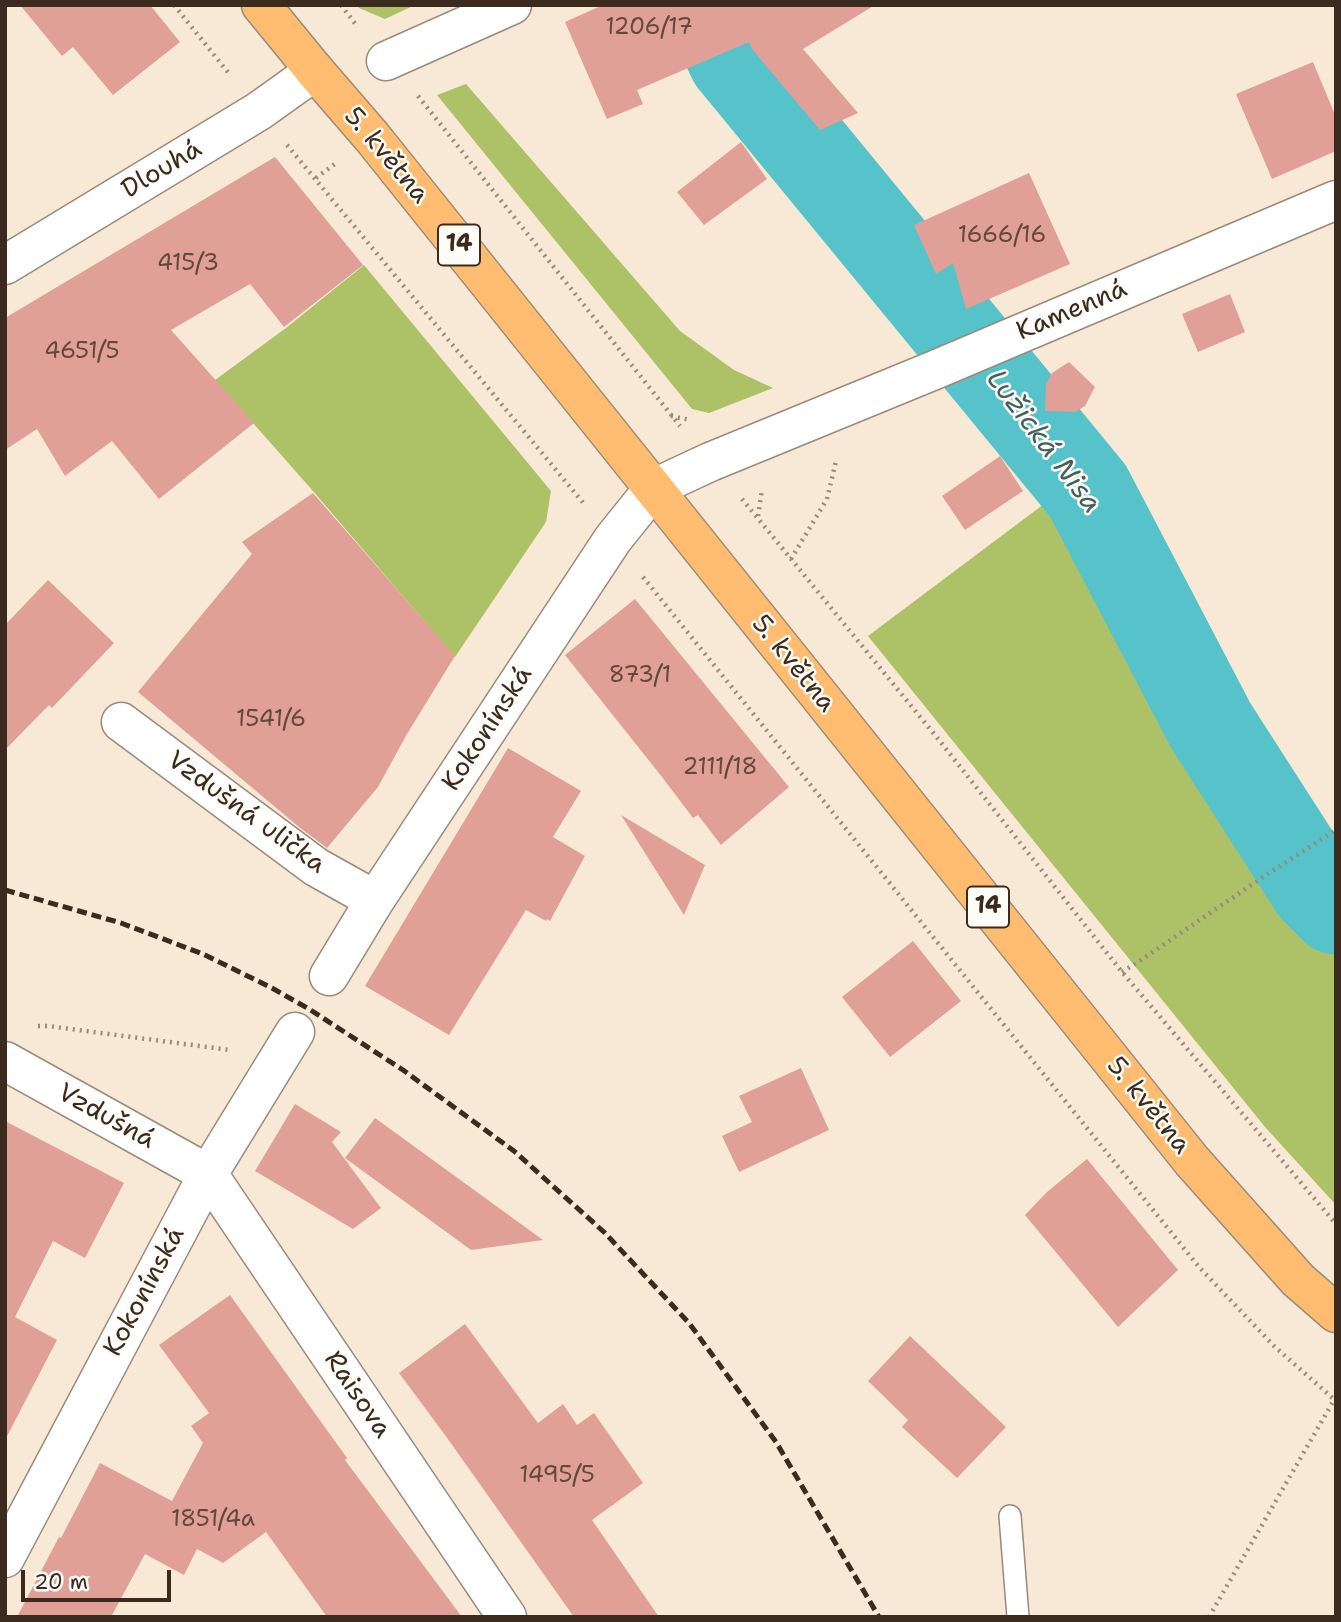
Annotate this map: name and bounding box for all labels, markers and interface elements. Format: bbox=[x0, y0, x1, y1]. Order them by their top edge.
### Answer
house number: 1206/17 bbox=[605, 14, 693, 42]
street label: 5. května bbox=[337, 102, 435, 210]
street label: Dlouhá bbox=[116, 134, 208, 206]
house number: 1666/16 bbox=[958, 222, 1046, 250]
road number: 14 bbox=[438, 224, 480, 266]
house number: 415/3 bbox=[157, 250, 219, 278]
street label: Kamenná bbox=[1012, 274, 1132, 348]
house number: 4651/5 bbox=[44, 338, 120, 366]
water label: Lužická Nisa bbox=[978, 364, 1108, 520]
street label: 5. května bbox=[744, 609, 842, 719]
street label: Kokonínská bbox=[436, 661, 540, 797]
house number: 873/1 bbox=[609, 662, 671, 690]
house number: 1541/6 bbox=[236, 706, 306, 734]
street label: Vzdušná ulička bbox=[161, 745, 331, 881]
house number: 2111/18 bbox=[682, 754, 758, 782]
road number: 14 bbox=[967, 887, 1009, 928]
street label: 5. května bbox=[1099, 1051, 1197, 1161]
street label: Vzdušná bbox=[52, 1078, 160, 1156]
street label: Kokonínská bbox=[98, 1222, 192, 1362]
street label: Raisova bbox=[317, 1346, 397, 1444]
house number: 1495/5 bbox=[519, 1462, 595, 1490]
house number: 1851/4a bbox=[171, 1506, 255, 1534]
scale bar bbox=[24, 1556, 175, 1600]
text: 20 m bbox=[34, 1568, 88, 1596]

